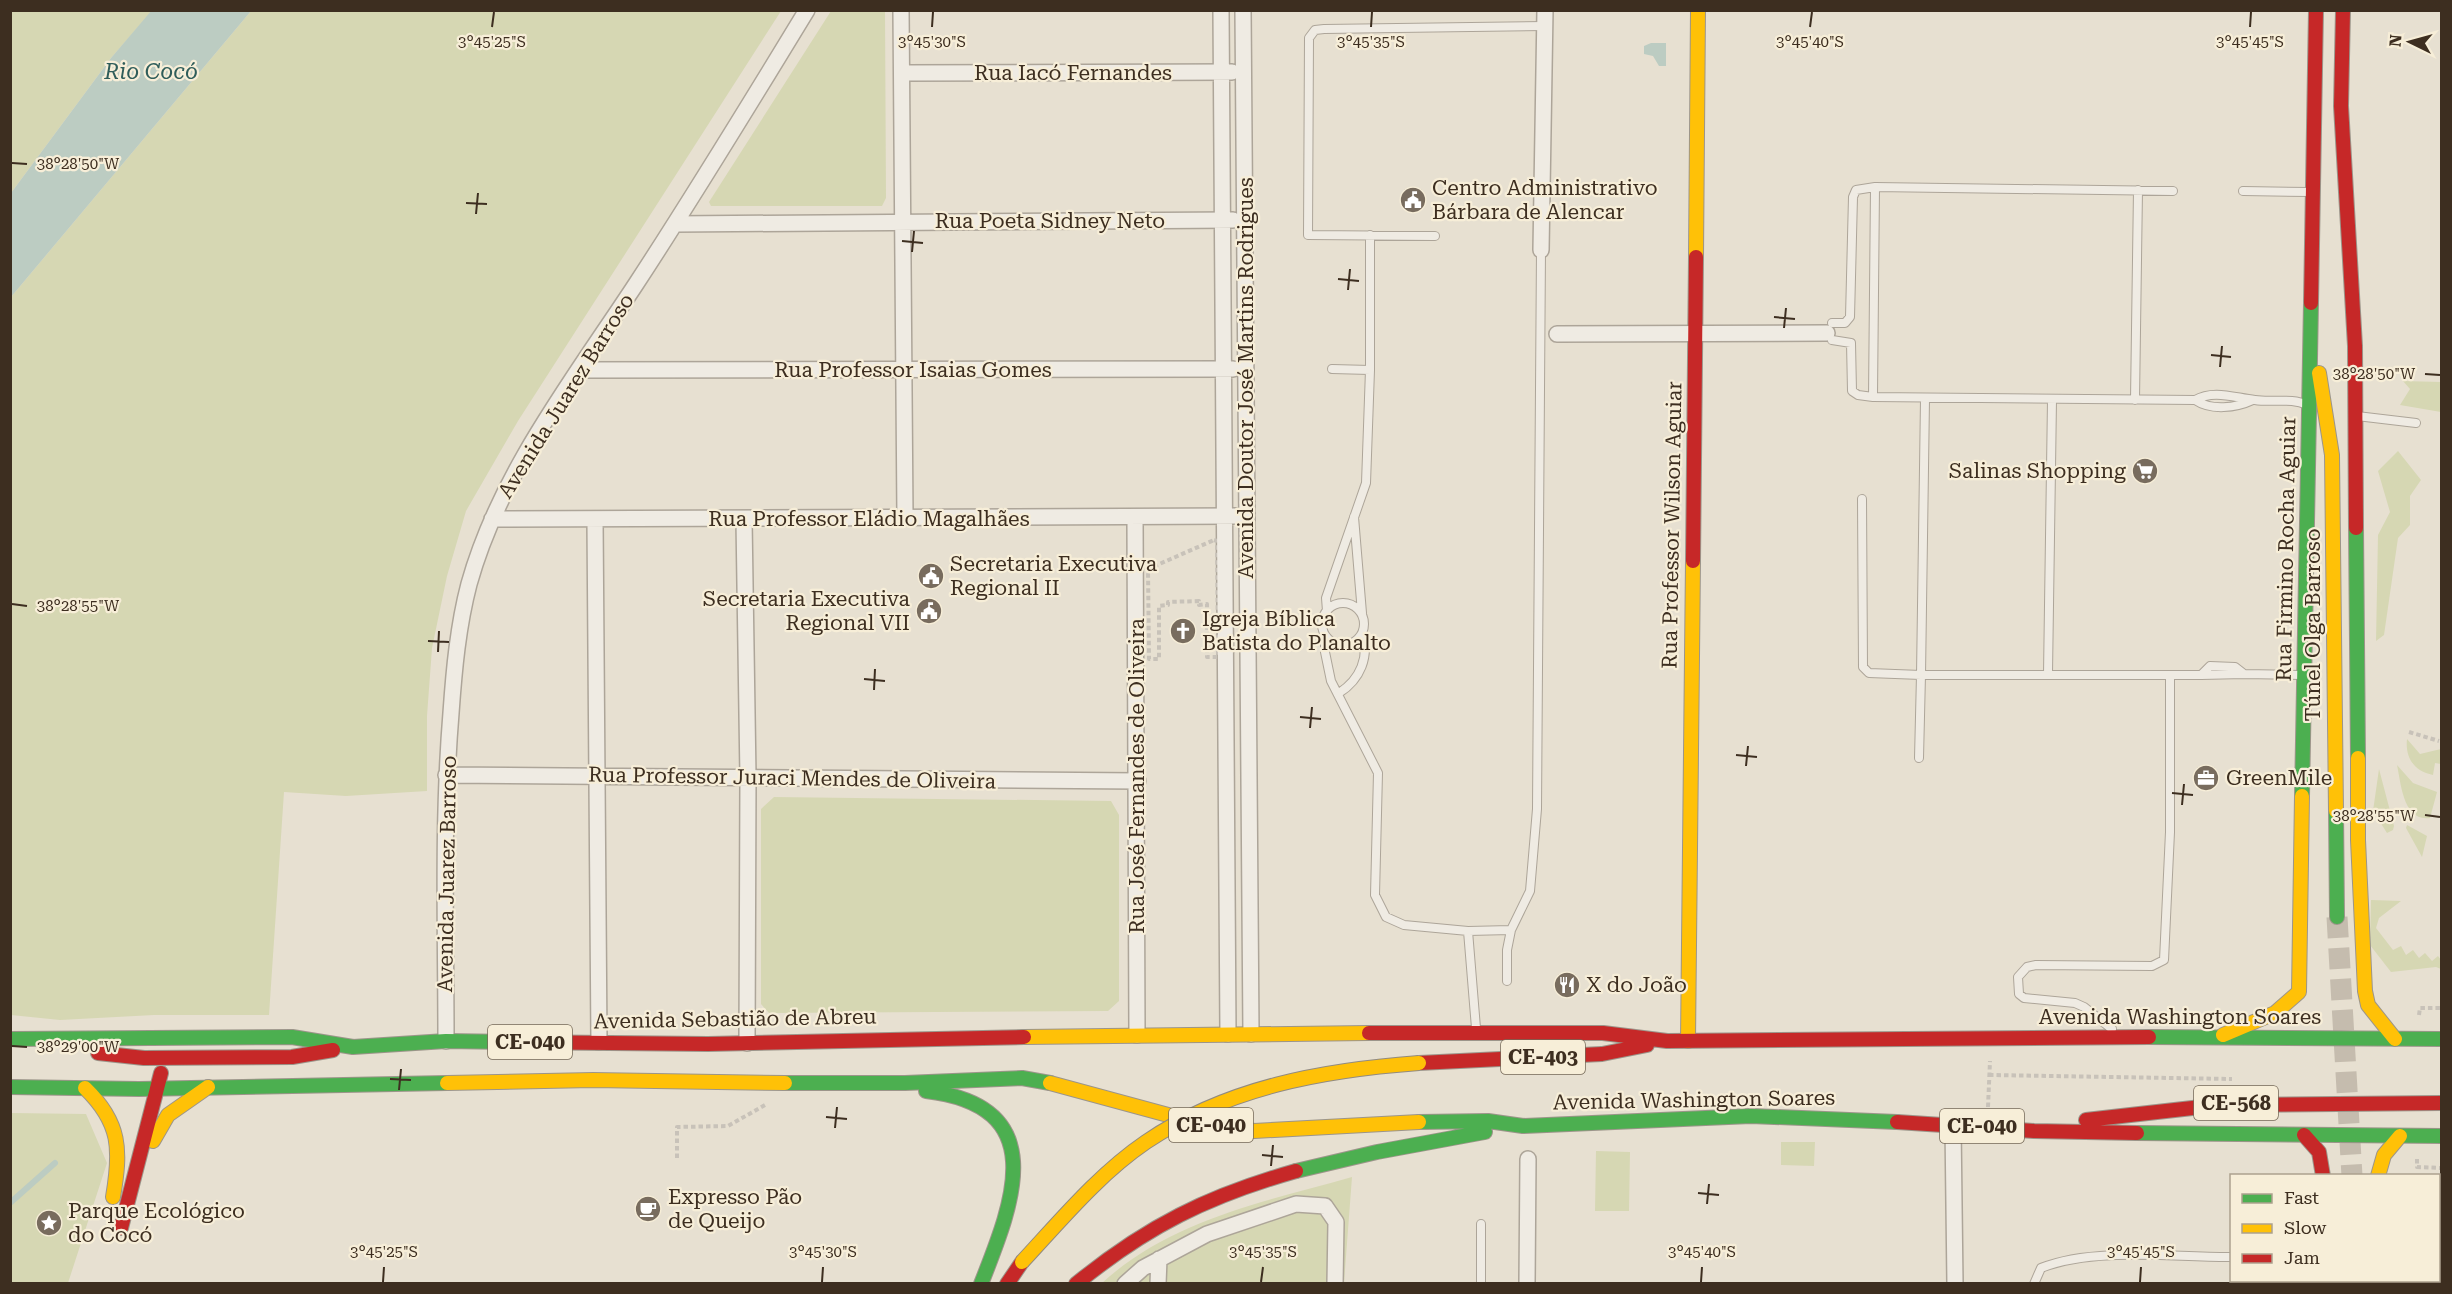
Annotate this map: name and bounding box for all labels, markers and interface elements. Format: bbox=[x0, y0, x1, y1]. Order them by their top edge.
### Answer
north arrow bbox=[2380, 12, 2440, 72]
text: 3°45'25"S bbox=[458, 33, 526, 51]
text: 3°45'30"S bbox=[898, 33, 966, 51]
text: 3°45'35"S bbox=[1337, 33, 1405, 51]
text: 3°45'40"S bbox=[1776, 33, 1844, 51]
text: 3°45'45"S bbox=[2216, 33, 2284, 51]
text: N bbox=[2386, 34, 2406, 48]
water label: Rio Cocó bbox=[103, 59, 198, 84]
street label: Rua Iacó Fernandes bbox=[974, 61, 1172, 85]
text: 38°28'50"W bbox=[37, 155, 120, 173]
place label: Centro Administrativo Bárbara de Alencar bbox=[1432, 176, 1658, 224]
street label: Avenida Doutor José Martins Rodrigues bbox=[1234, 177, 1258, 579]
public building icon: Centro Administrativo Bárbara de Alencar bbox=[1398, 185, 1428, 215]
street label: Rua Poeta Sidney Neto bbox=[935, 209, 1165, 233]
street label: Avenida Juarez Barroso bbox=[493, 289, 639, 503]
street label: Rua Professor Isaias Gomes bbox=[774, 358, 1052, 382]
text: 38°28'50"W bbox=[2333, 365, 2416, 383]
street label: Rua Professor Wilson Aguiar bbox=[1657, 381, 1687, 669]
street label: Rua Firmino Rocha Aguiar bbox=[2272, 416, 2300, 682]
supermarket icon: Salinas Shopping bbox=[2130, 456, 2160, 486]
place label: Salinas Shopping bbox=[1949, 459, 2126, 483]
street label: Rua Professor Eládio Magalhães bbox=[708, 507, 1030, 531]
street label: Túnel Olga Barroso bbox=[2301, 528, 2325, 722]
place label: Secretaria Executiva Regional II bbox=[950, 552, 1158, 600]
public building icon: Secretaria Executiva Regional II bbox=[916, 561, 946, 591]
place label: Secretaria Executiva Regional VII bbox=[703, 587, 911, 635]
public building icon: Secretaria Executiva Regional VII bbox=[914, 596, 944, 626]
text: 38°28'55"W bbox=[37, 597, 120, 615]
place label: Igreja Bíblica Batista do Planalto bbox=[1202, 607, 1391, 655]
church icon: Igreja Bíblica Batista do Planalto bbox=[1168, 616, 1198, 646]
street label: Rua José Fernandes de Oliveira bbox=[1125, 618, 1149, 934]
street label: Avenida Juarez Barroso bbox=[433, 755, 461, 993]
street label: Rua Professor Juraci Mendes de Oliveira bbox=[588, 762, 997, 794]
office icon: GreenMile bbox=[2191, 763, 2221, 793]
place label: GreenMile bbox=[2226, 766, 2332, 790]
text: 38°28'55"W bbox=[2333, 807, 2416, 825]
restaurant icon: X do João bbox=[1552, 970, 1582, 1000]
place label: X do João bbox=[1586, 973, 1687, 997]
street label: Avenida Sebastião de Abreu bbox=[593, 1005, 877, 1033]
street label: Avenida Washington Soares bbox=[2039, 1005, 2321, 1029]
road number: CE-040 bbox=[488, 1025, 572, 1059]
text: 38°29'00"W bbox=[37, 1038, 120, 1056]
road number: CE-403 bbox=[1501, 1040, 1585, 1074]
street label: Avenida Washington Soares bbox=[1553, 1086, 1835, 1114]
road number: CE-568 bbox=[2194, 1086, 2278, 1120]
road number: CE-040 bbox=[1169, 1108, 1253, 1142]
road number: CE-040 bbox=[1940, 1109, 2024, 1143]
legend bbox=[2230, 1174, 2440, 1282]
place label: Expresso Pão de Queijo bbox=[668, 1185, 802, 1233]
text: Fast bbox=[2284, 1187, 2319, 1208]
cafe icon: Expresso Pão de Queijo bbox=[633, 1194, 663, 1224]
place label: Parque Ecológico do Cocó bbox=[68, 1199, 245, 1247]
place icon: Parque Ecológico do Cocó bbox=[34, 1208, 64, 1238]
text: Slow bbox=[2284, 1217, 2326, 1238]
text: 3°45'25"S bbox=[350, 1243, 418, 1261]
text: 3°45'30"S bbox=[789, 1243, 857, 1261]
text: 3°45'35"S bbox=[1229, 1243, 1297, 1261]
text: 3°45'40"S bbox=[1668, 1243, 1736, 1261]
text: 3°45'45"S bbox=[2107, 1243, 2175, 1261]
text: Jam bbox=[2284, 1247, 2320, 1268]

